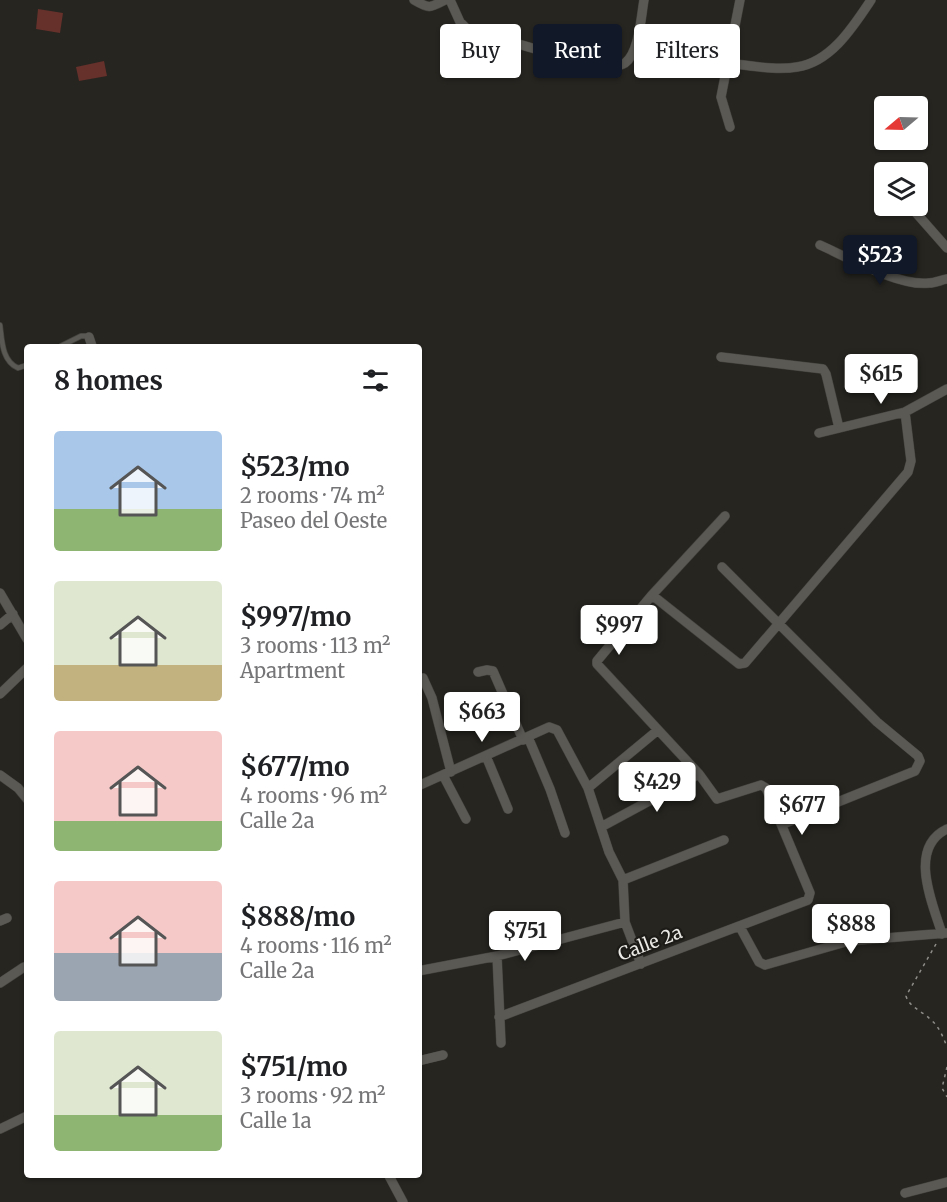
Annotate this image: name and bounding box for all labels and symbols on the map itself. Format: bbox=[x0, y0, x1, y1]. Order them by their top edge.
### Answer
north arrow bbox=[874, 96, 928, 150]
pin: $523 bbox=[844, 235, 916, 286]
pin: $615 bbox=[845, 354, 917, 405]
pin: $997 bbox=[583, 605, 655, 656]
pin: $663 bbox=[446, 692, 518, 743]
pin: $429 bbox=[621, 762, 693, 813]
pin: $677 bbox=[766, 785, 838, 836]
pin: $888 bbox=[815, 904, 887, 955]
pin: $751 bbox=[489, 911, 561, 962]
street label: Calle 2a bbox=[615, 920, 686, 966]

